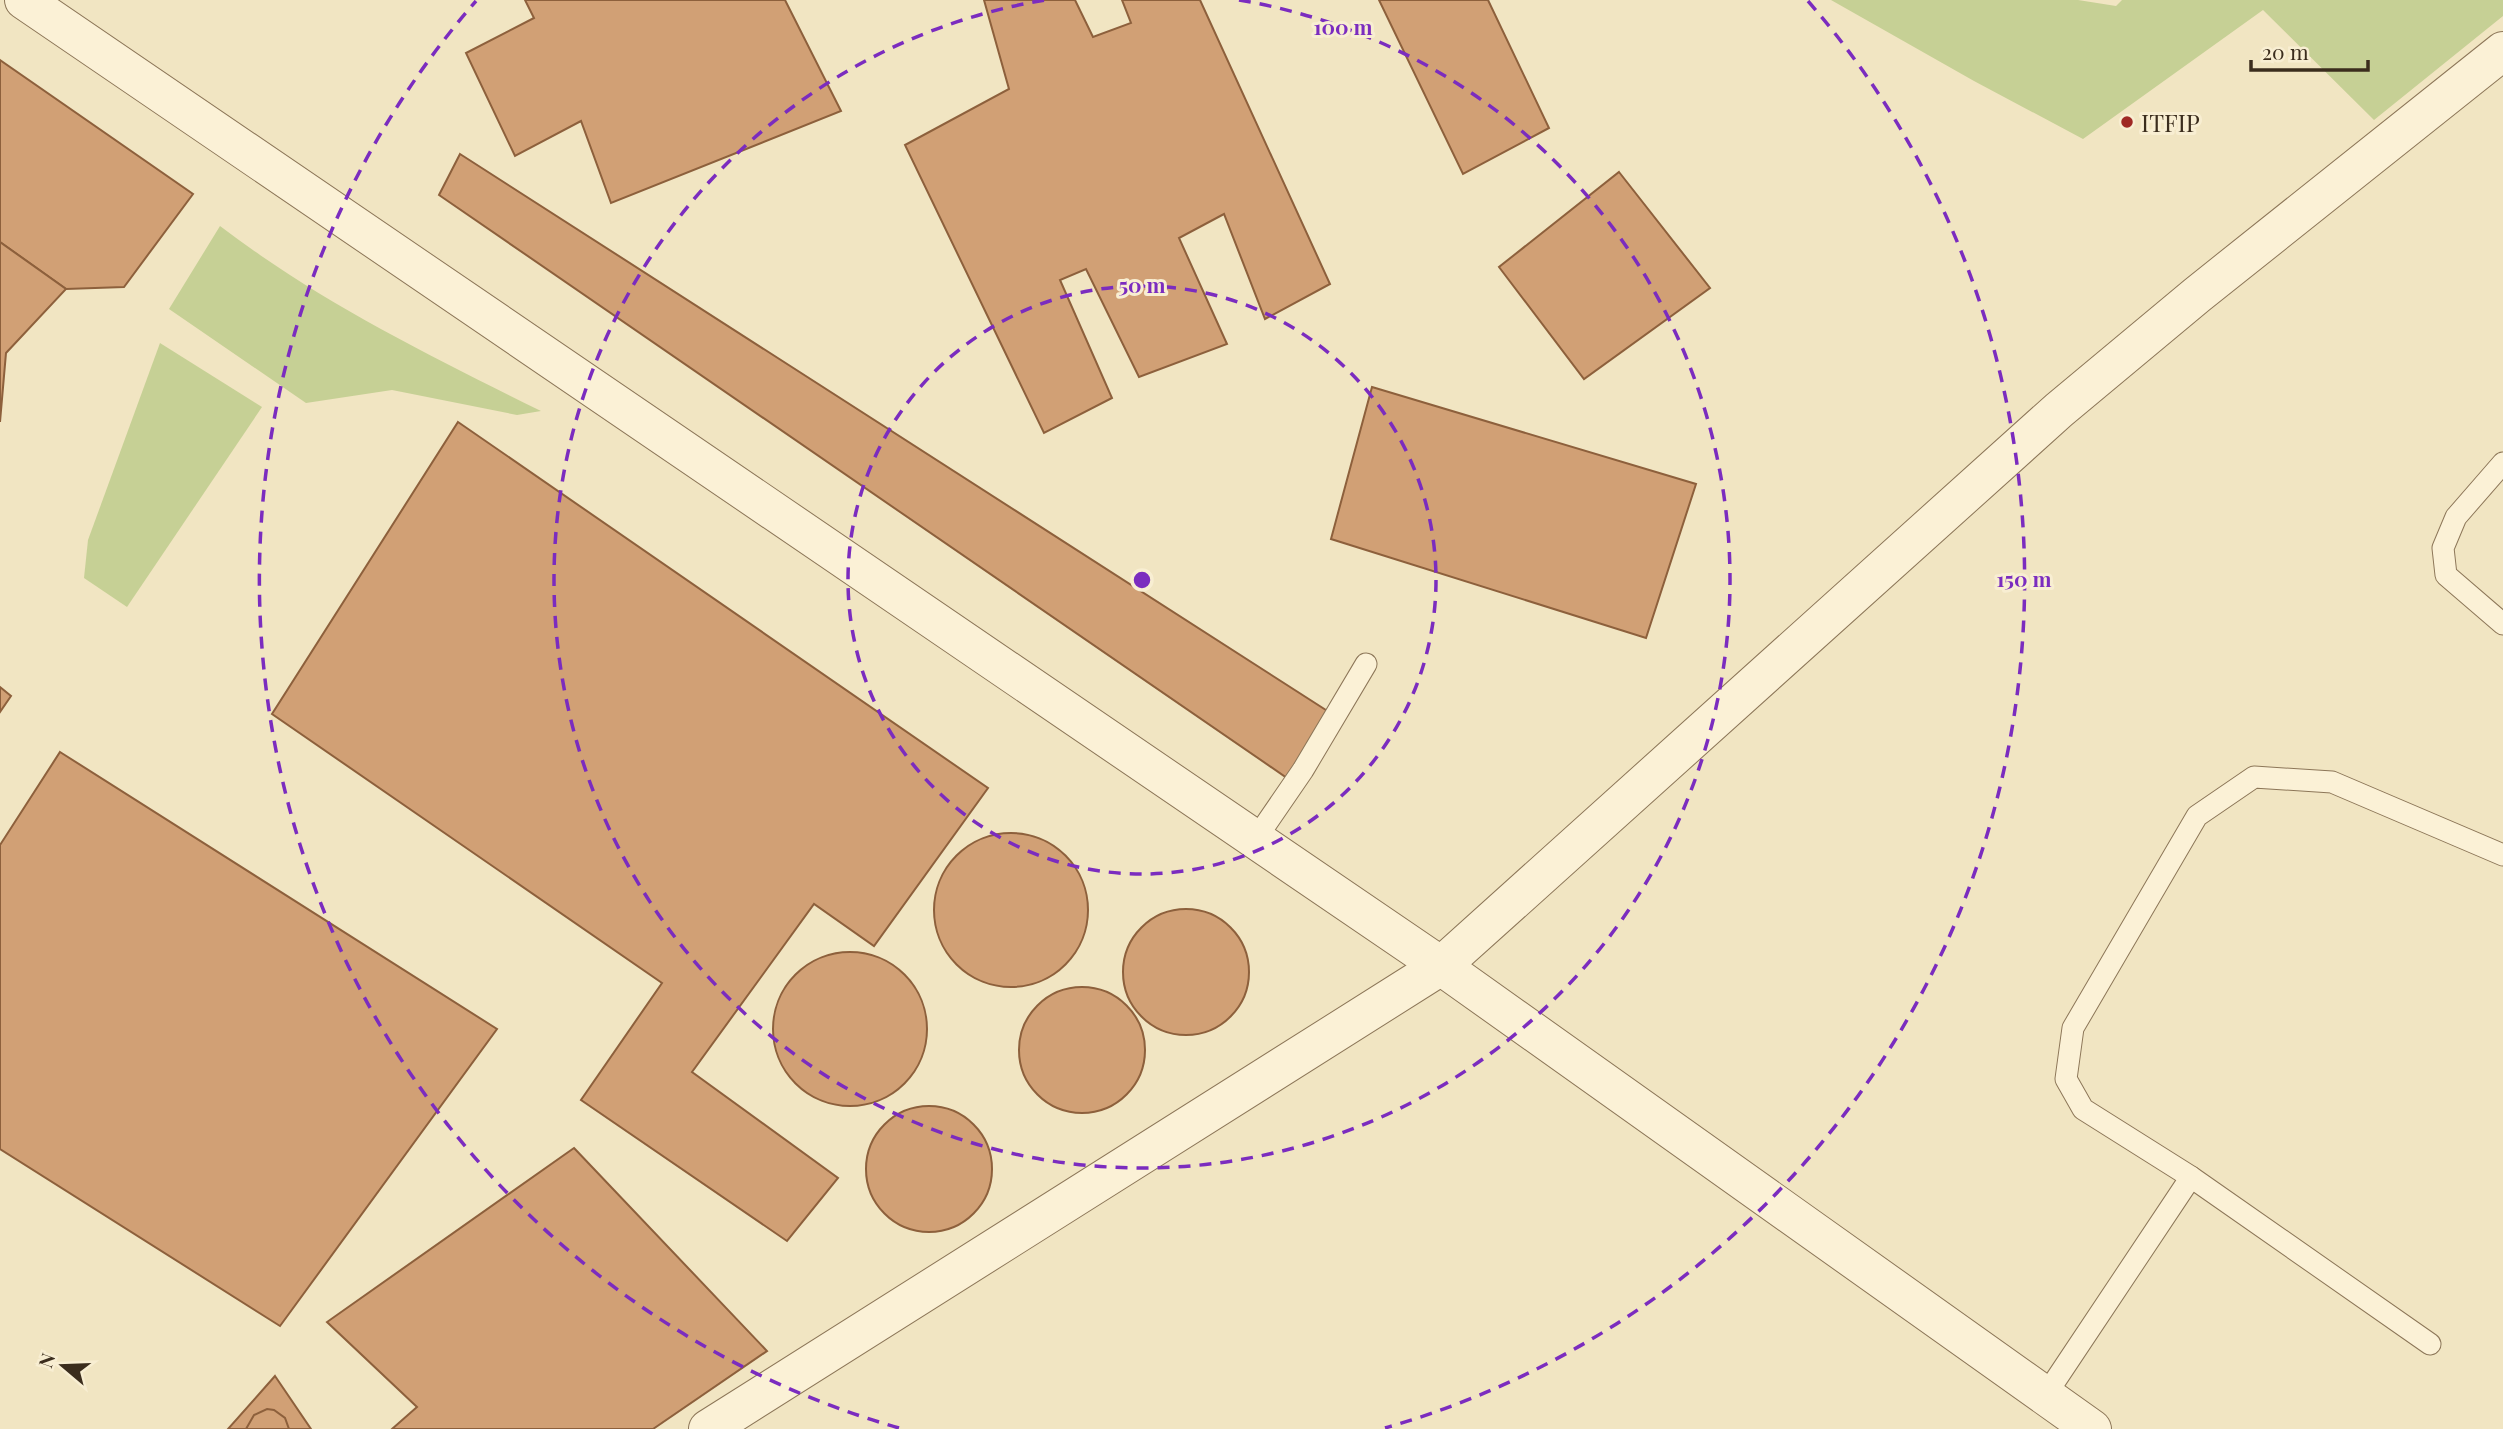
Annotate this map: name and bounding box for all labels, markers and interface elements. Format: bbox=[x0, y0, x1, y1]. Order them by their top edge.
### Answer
text: 100 m bbox=[1313, 12, 1373, 40]
scale bar bbox=[2251, 28, 2368, 72]
text: 20 m bbox=[2262, 37, 2309, 65]
place label: ITFIP bbox=[2141, 106, 2200, 138]
marker: ITFIP bbox=[2119, 114, 2135, 130]
text: 50 m bbox=[1118, 270, 1166, 298]
text: 150 m bbox=[1997, 564, 2051, 592]
centre of rings bbox=[1130, 568, 1154, 592]
north arrow bbox=[28, 1331, 98, 1401]
text: N bbox=[31, 1349, 61, 1371]

